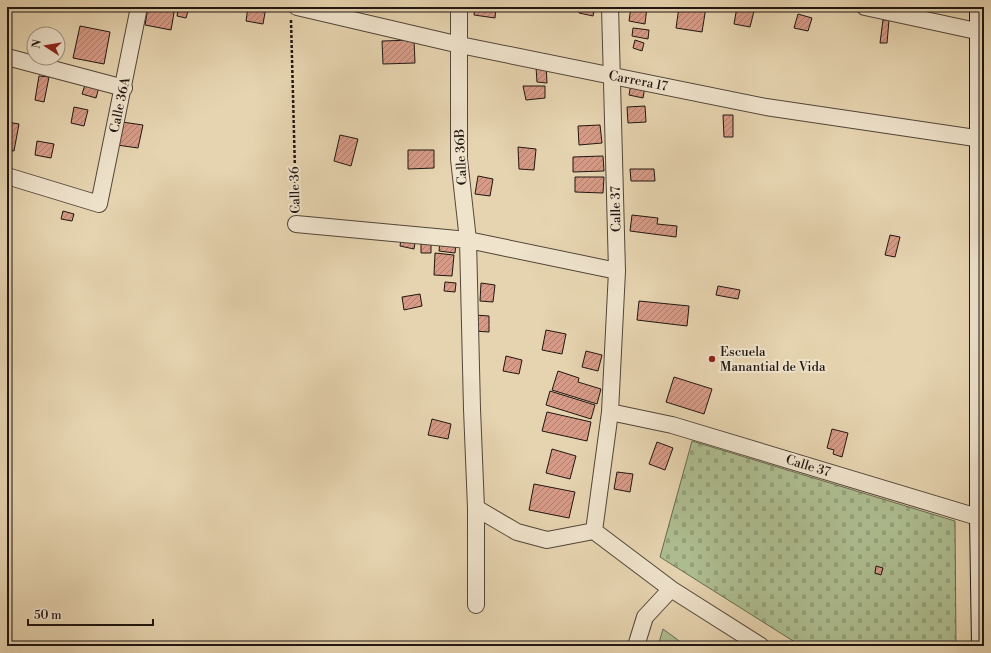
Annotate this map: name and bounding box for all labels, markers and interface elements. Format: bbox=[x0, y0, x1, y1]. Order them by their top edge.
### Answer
north arrow bbox=[26, 26, 66, 66]
text: N bbox=[29, 38, 45, 50]
street label: Carrera 17 bbox=[607, 67, 669, 95]
street label: Calle 36A bbox=[106, 75, 134, 134]
street label: Calle 36B bbox=[452, 128, 470, 186]
street label: Calle 36 bbox=[286, 166, 304, 214]
street label: Calle 37 bbox=[608, 185, 624, 232]
place label: Escuela Manantial de Vida bbox=[720, 344, 826, 375]
marker: Escuela Manantial de Vida bbox=[707, 354, 717, 364]
street label: Calle 37 bbox=[784, 452, 833, 480]
scale bar bbox=[28, 601, 153, 627]
text: 50 m bbox=[34, 608, 62, 623]

